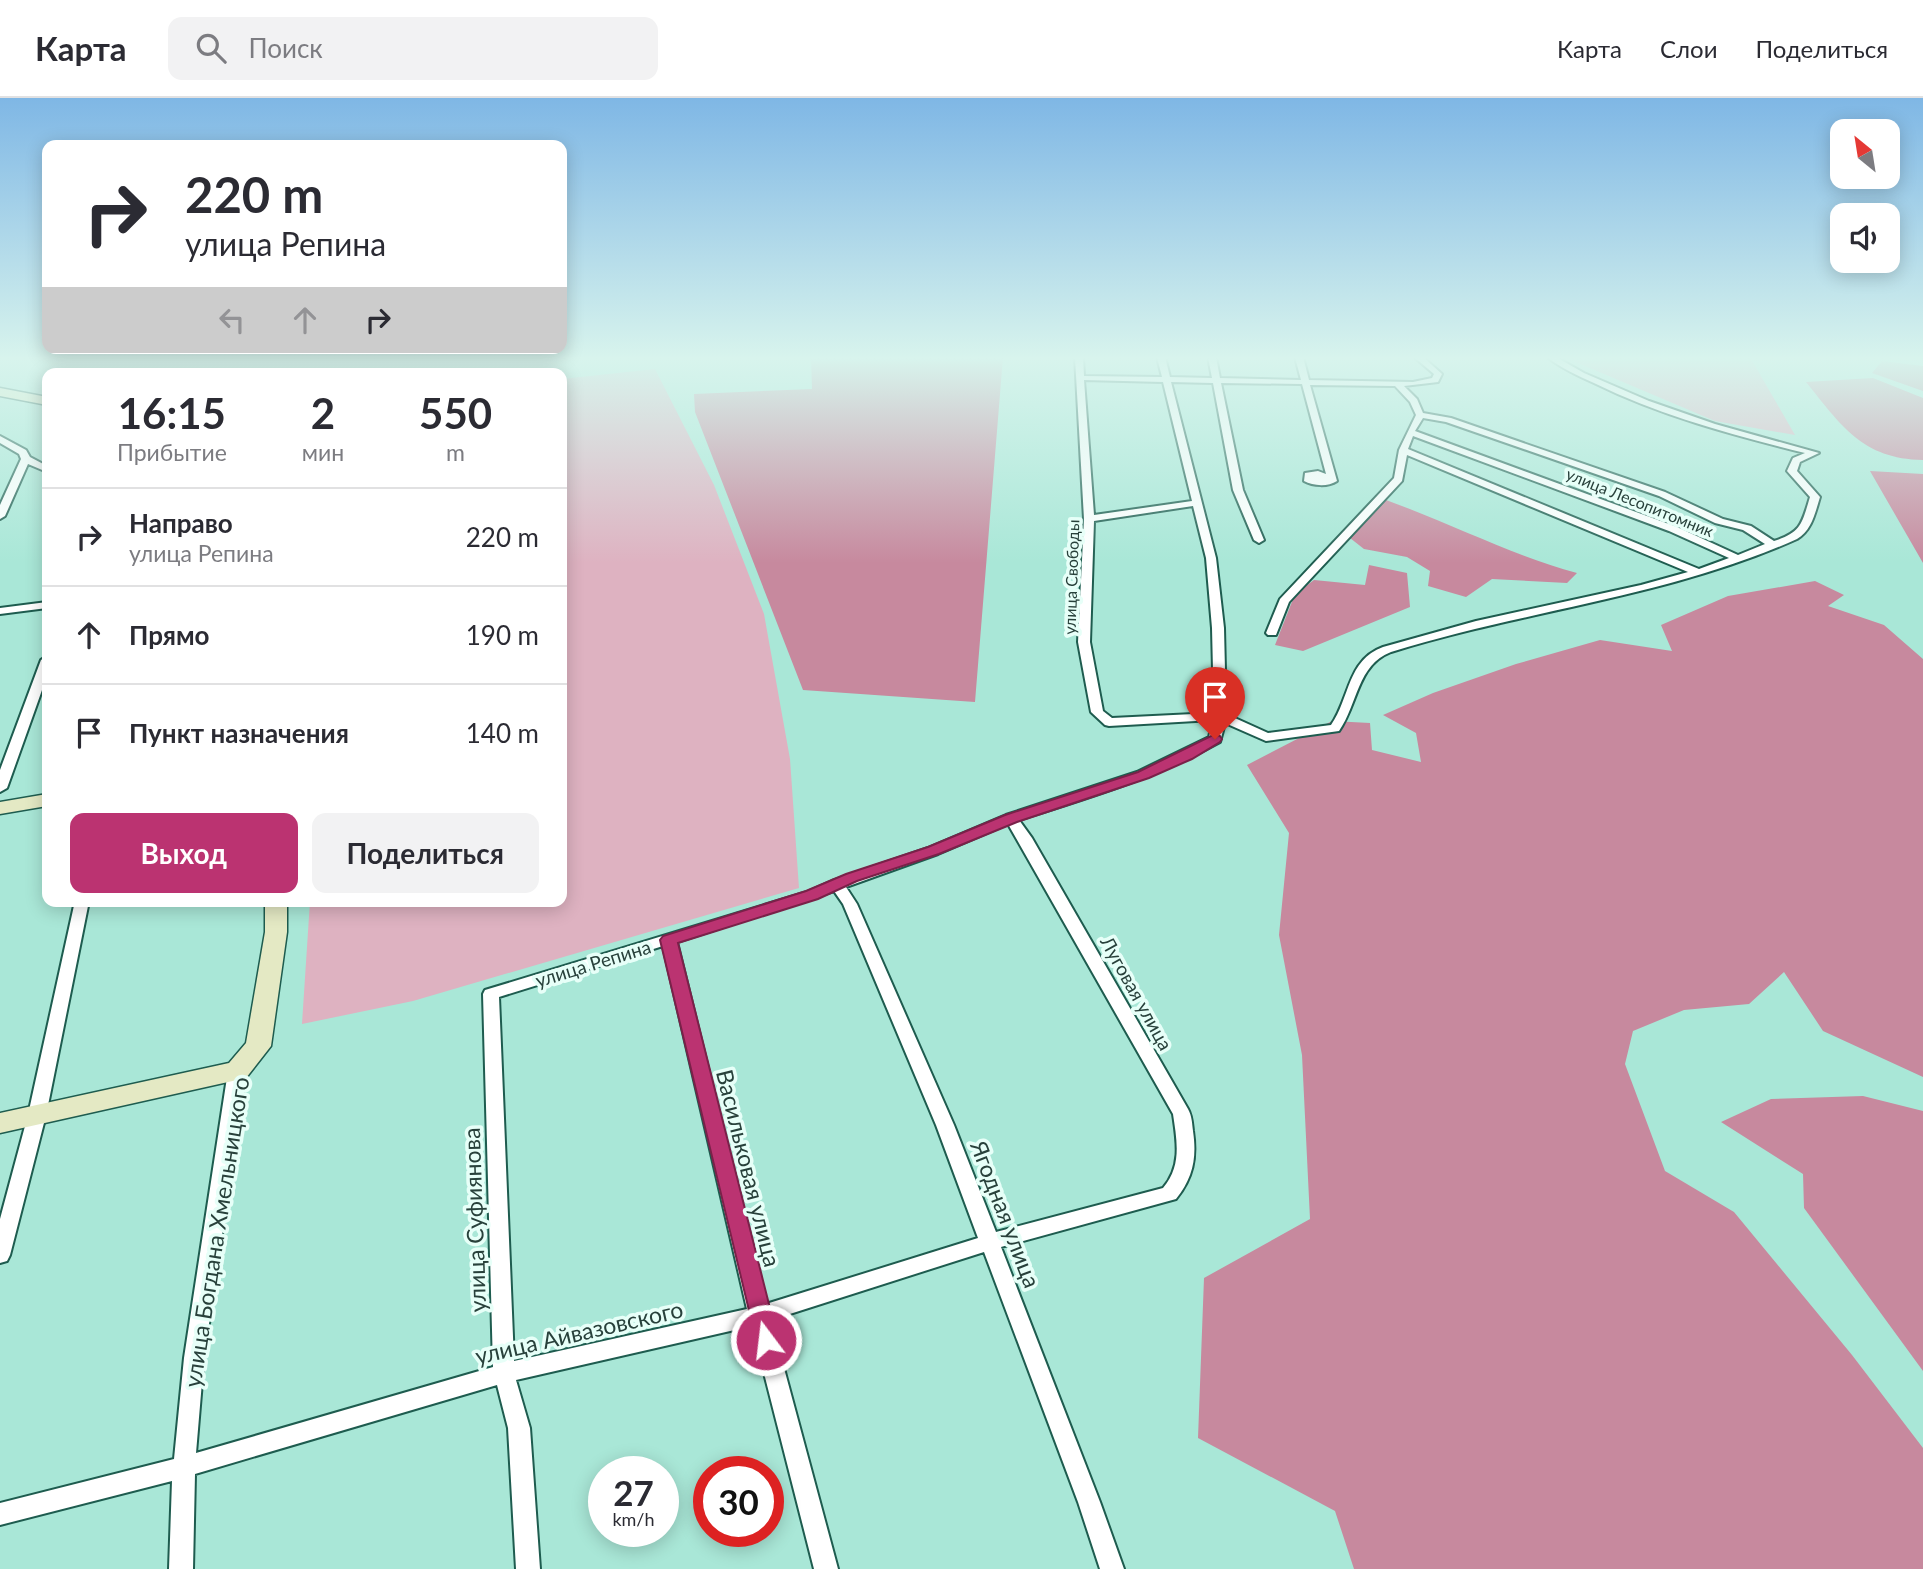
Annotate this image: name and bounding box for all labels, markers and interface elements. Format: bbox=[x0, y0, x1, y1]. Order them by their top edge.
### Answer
search box bbox=[168, 17, 658, 80]
text: Карта bbox=[35, 28, 126, 68]
icon: search bbox=[192, 29, 230, 67]
text: Поиск bbox=[248, 32, 323, 64]
text: Карта bbox=[1557, 34, 1622, 63]
text: Слои bbox=[1660, 34, 1717, 63]
text: Поделиться bbox=[1755, 34, 1888, 63]
north arrow bbox=[1830, 119, 1900, 189]
map controls bbox=[1830, 119, 1900, 273]
text: 220 m bbox=[185, 165, 323, 223]
icon: right bbox=[70, 168, 161, 259]
button: sound bbox=[1830, 203, 1900, 273]
text: улица Репина bbox=[185, 224, 386, 263]
icon: left bbox=[213, 301, 251, 339]
icon: ahead bbox=[286, 301, 324, 339]
icon: right bbox=[359, 301, 397, 339]
text: 16:15 bbox=[118, 388, 226, 438]
text: 2 bbox=[311, 388, 335, 438]
text: 550 bbox=[419, 388, 492, 438]
text: Прибытие bbox=[117, 438, 227, 466]
text: мин bbox=[302, 438, 344, 466]
text: m bbox=[446, 438, 465, 466]
street label: улица Лесопитомник bbox=[1564, 464, 1717, 540]
text: Направо bbox=[129, 507, 233, 539]
icon: right bbox=[70, 518, 108, 556]
street label: улица Свободы bbox=[1059, 519, 1083, 635]
text: 220 m bbox=[466, 521, 539, 553]
text: улица Репина bbox=[129, 539, 274, 567]
icon: ahead bbox=[70, 616, 108, 654]
text: Прямо bbox=[129, 619, 210, 651]
text: 190 m bbox=[466, 619, 539, 651]
pin bbox=[1185, 667, 1245, 739]
icon: arrive bbox=[1196, 678, 1234, 716]
icon: arrive bbox=[70, 714, 108, 752]
text: Пункт назначения bbox=[129, 717, 349, 749]
text: 140 m bbox=[466, 717, 539, 749]
button: Выход bbox=[70, 813, 298, 893]
button: Поделиться bbox=[312, 813, 539, 893]
street label: Луговая улица bbox=[1096, 931, 1178, 1054]
street label: улица Репина bbox=[533, 935, 653, 991]
street label: Васильковая улица bbox=[711, 1067, 787, 1269]
street label: улица Богдана Хмельницкого bbox=[178, 1075, 254, 1389]
street label: улица Суфиянова bbox=[457, 1127, 491, 1313]
street label: Ягодная улица bbox=[965, 1136, 1047, 1292]
street label: улица Айвазовского bbox=[472, 1294, 686, 1370]
position arrow bbox=[729, 1303, 803, 1377]
speed limit sign: 30 bbox=[693, 1456, 784, 1547]
text: 27 bbox=[613, 1471, 654, 1513]
text: km/h bbox=[612, 1508, 655, 1530]

